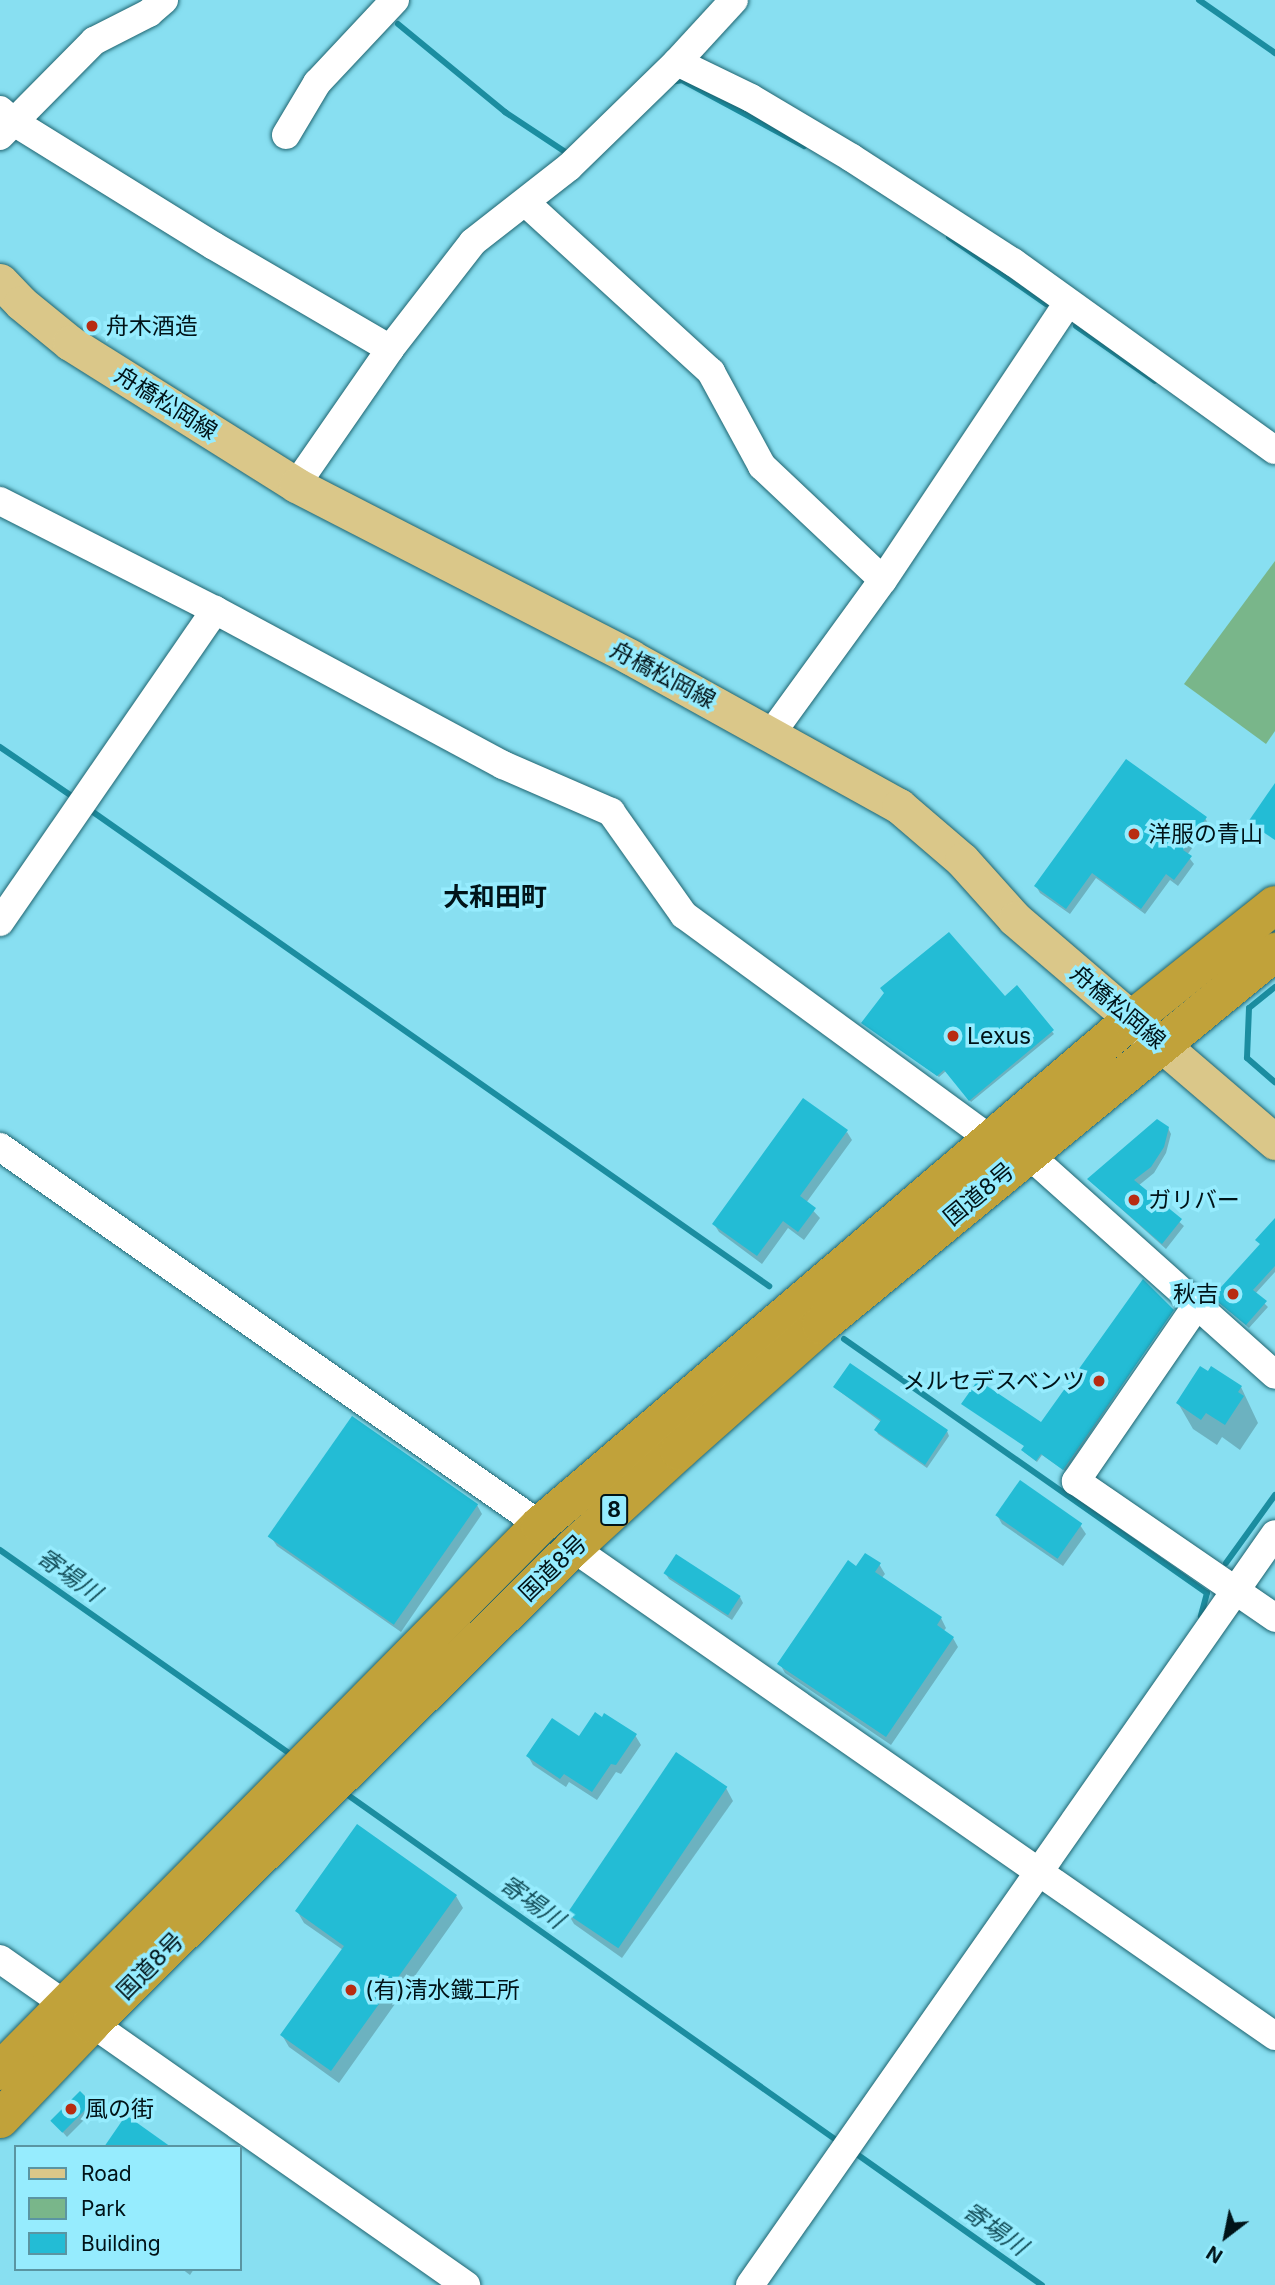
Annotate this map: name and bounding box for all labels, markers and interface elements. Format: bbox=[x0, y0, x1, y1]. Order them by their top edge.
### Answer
place label: 舟木酒造 bbox=[106, 312, 198, 340]
marker: 舟木酒造 bbox=[84, 318, 100, 334]
street label: 舟橋松岡線 bbox=[110, 361, 222, 445]
street label: 舟橋松岡線 bbox=[606, 636, 720, 714]
place label: 洋服の青山 bbox=[1148, 820, 1263, 848]
marker: 洋服の青山 bbox=[1126, 826, 1142, 842]
district label: 大和田町 bbox=[443, 881, 547, 913]
street label: 舟橋松岡線 bbox=[1065, 959, 1171, 1055]
place label: Lexus bbox=[967, 1022, 1031, 1050]
marker: Lexus bbox=[945, 1028, 961, 1044]
street label: 国道8号 bbox=[938, 1157, 1020, 1231]
place label: ガリバー bbox=[1148, 1186, 1240, 1214]
marker: ガリバー bbox=[1126, 1192, 1142, 1208]
place label: 秋吉 bbox=[1173, 1280, 1219, 1308]
marker: 秋吉 bbox=[1225, 1286, 1241, 1302]
place label: メルセデスベンツ bbox=[901, 1367, 1085, 1395]
marker: メルセデスベンツ bbox=[1091, 1373, 1107, 1389]
road number: 8 bbox=[600, 1492, 628, 1528]
street label: 国道8号 bbox=[513, 1529, 593, 1607]
water label: 寄場川 bbox=[31, 1543, 107, 1607]
water label: 寄場川 bbox=[494, 1870, 570, 1934]
street label: 国道8号 bbox=[111, 1927, 189, 2005]
place label: (有)清水鐵工所 bbox=[365, 1976, 520, 2004]
marker: (有)清水鐵工所 bbox=[343, 1982, 359, 1998]
place label: 風の街 bbox=[85, 2095, 154, 2123]
marker: 風の街 bbox=[63, 2101, 79, 2117]
legend bbox=[14, 2145, 242, 2271]
text: Road bbox=[81, 2161, 132, 2186]
text: Park bbox=[81, 2196, 126, 2221]
water label: 寄場川 bbox=[957, 2197, 1033, 2261]
north arrow bbox=[1191, 2201, 1261, 2271]
text: Building bbox=[81, 2231, 161, 2256]
text: N bbox=[1202, 2241, 1227, 2268]

